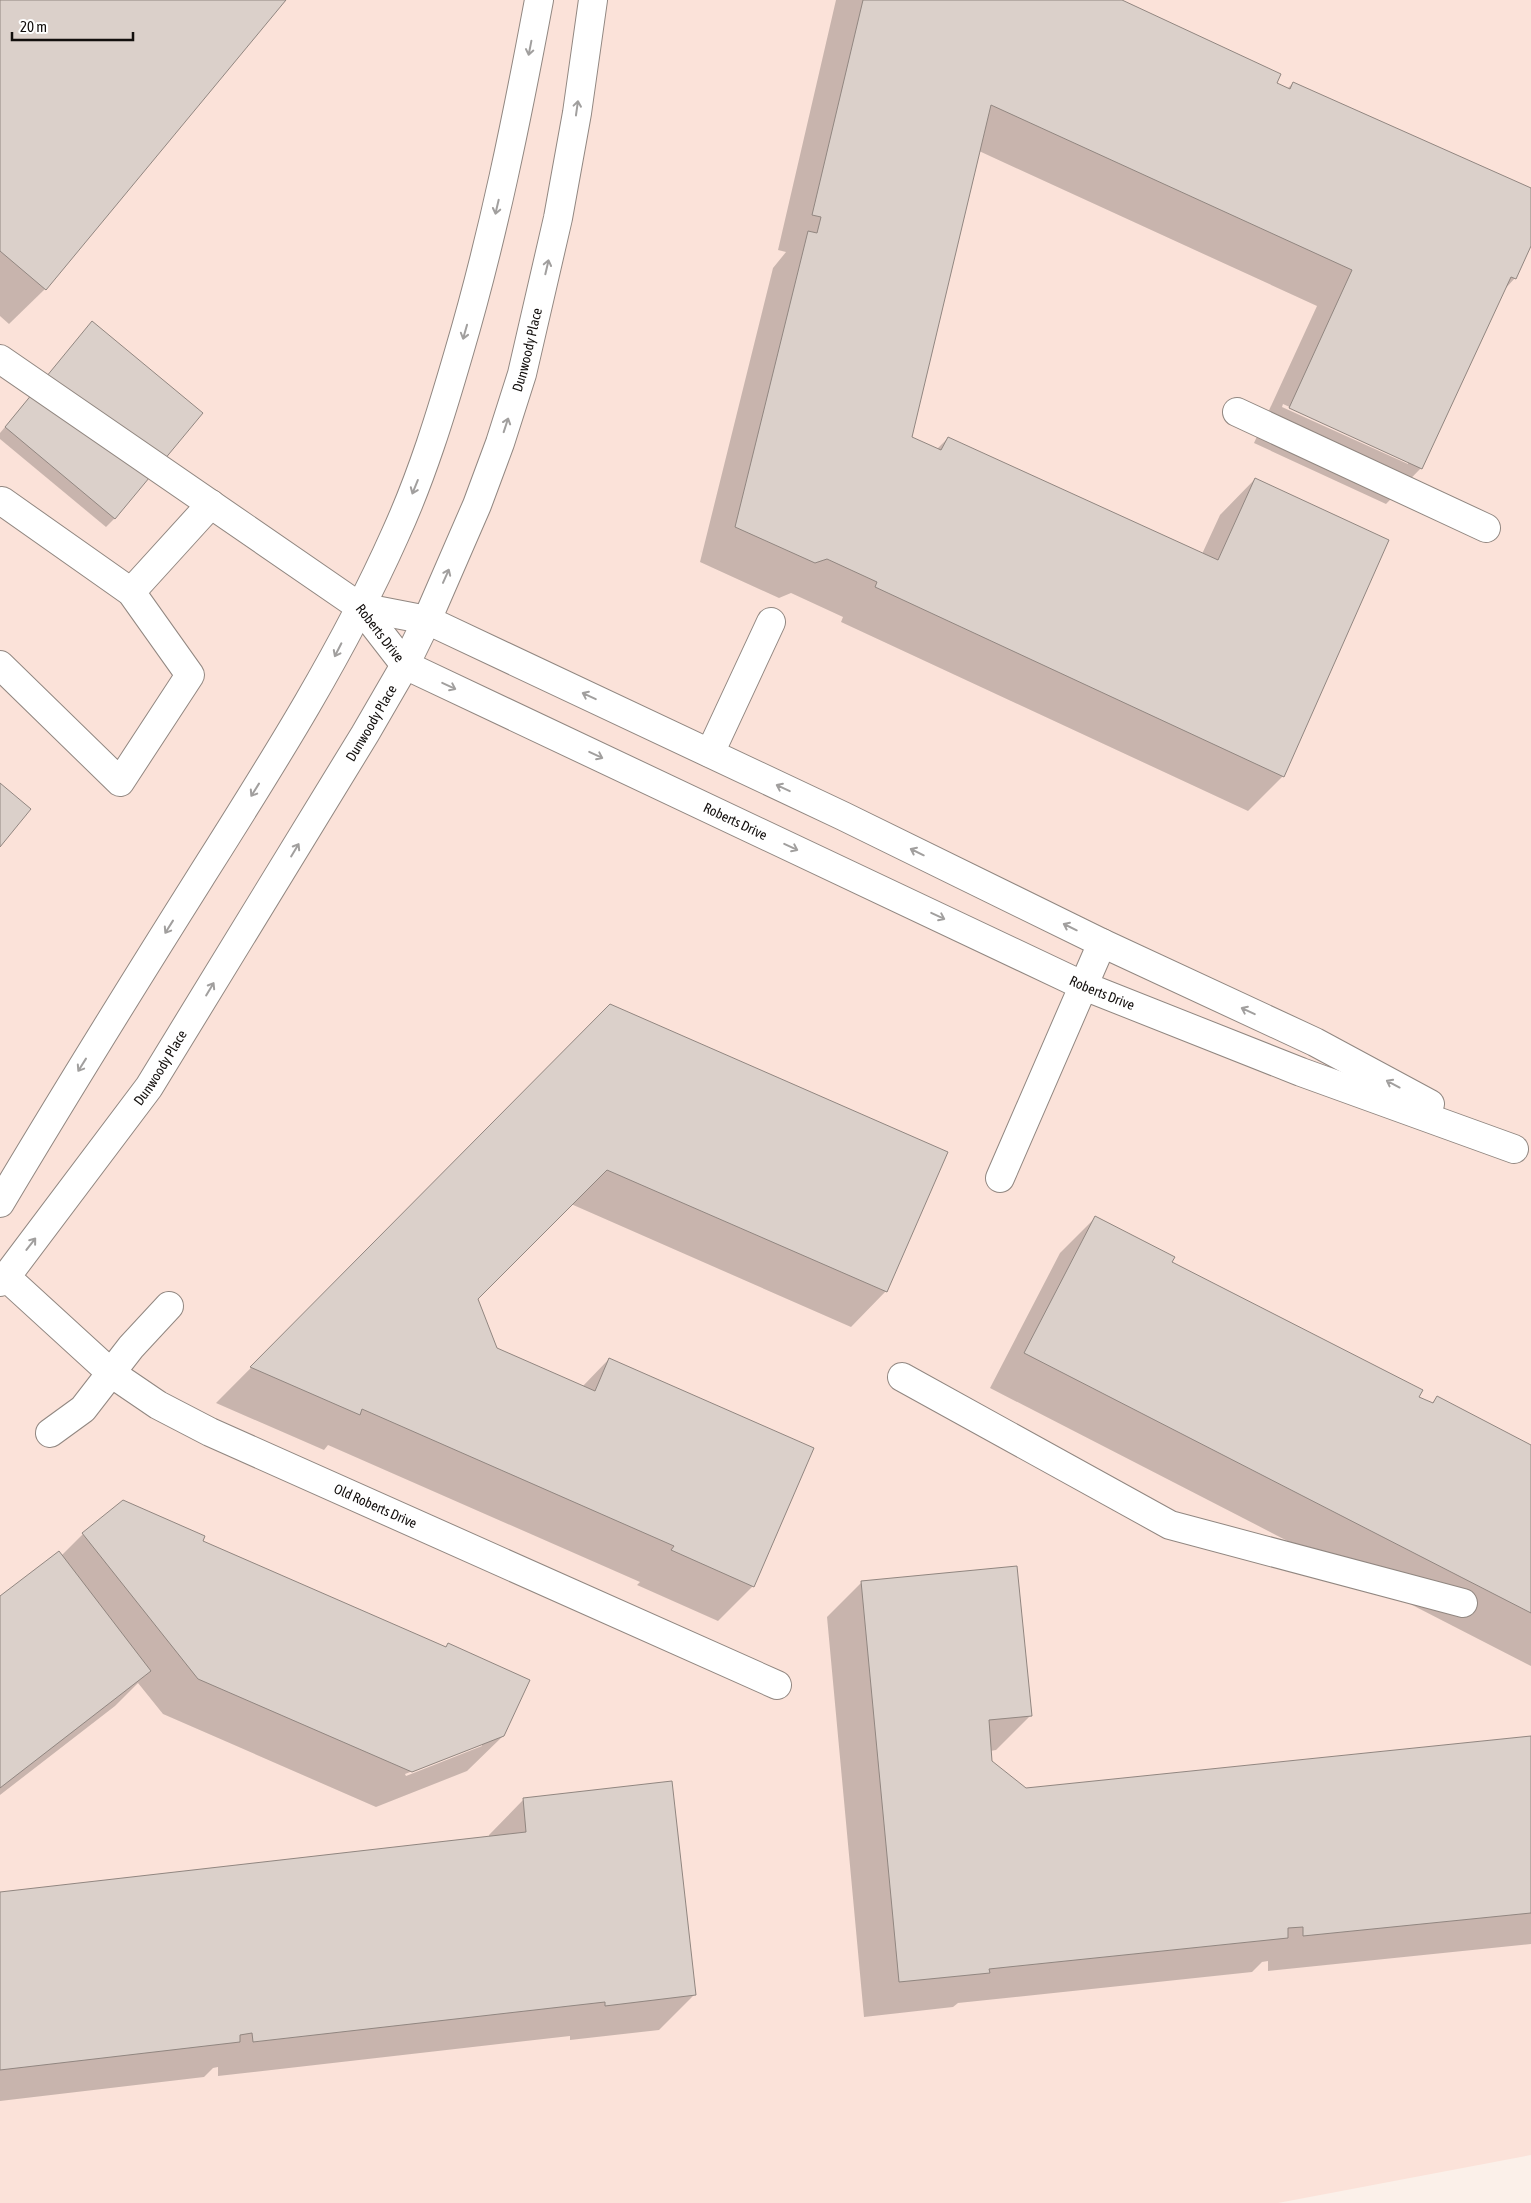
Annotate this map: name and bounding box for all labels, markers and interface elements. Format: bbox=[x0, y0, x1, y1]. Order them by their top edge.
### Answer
scale bar bbox=[12, 10, 134, 42]
text: 20 m bbox=[20, 18, 47, 35]
one-way arrow bbox=[525, 39, 534, 55]
one-way arrow bbox=[573, 100, 583, 116]
one-way arrow bbox=[492, 198, 501, 214]
one-way arrow bbox=[543, 260, 552, 276]
street label: Dunwoody Place bbox=[509, 306, 545, 394]
one-way arrow bbox=[460, 324, 470, 340]
one-way arrow bbox=[502, 417, 511, 433]
one-way arrow bbox=[410, 479, 419, 494]
one-way arrow bbox=[442, 569, 452, 584]
street label: Roberts Drive bbox=[353, 601, 408, 665]
one-way arrow bbox=[333, 642, 342, 657]
one-way arrow bbox=[442, 681, 457, 691]
street label: Dunwoody Place bbox=[342, 682, 400, 764]
one-way arrow bbox=[581, 691, 596, 701]
one-way arrow bbox=[588, 751, 603, 760]
one-way arrow bbox=[250, 782, 260, 796]
one-way arrow bbox=[776, 782, 791, 792]
street label: Roberts Drive bbox=[701, 799, 770, 843]
one-way arrow bbox=[783, 843, 798, 852]
one-way arrow bbox=[290, 844, 300, 858]
one-way arrow bbox=[909, 847, 924, 857]
one-way arrow bbox=[930, 912, 945, 922]
one-way arrow bbox=[163, 920, 173, 934]
one-way arrow bbox=[1063, 922, 1078, 931]
street label: Roberts Drive bbox=[1067, 972, 1137, 1013]
one-way arrow bbox=[205, 982, 215, 996]
one-way arrow bbox=[1241, 1006, 1256, 1016]
street label: Dunwoody Place bbox=[130, 1027, 190, 1108]
one-way arrow bbox=[77, 1057, 87, 1071]
one-way arrow bbox=[1387, 1079, 1401, 1089]
one-way arrow bbox=[26, 1237, 36, 1251]
street label: Old Roberts Drive bbox=[332, 1480, 419, 1531]

